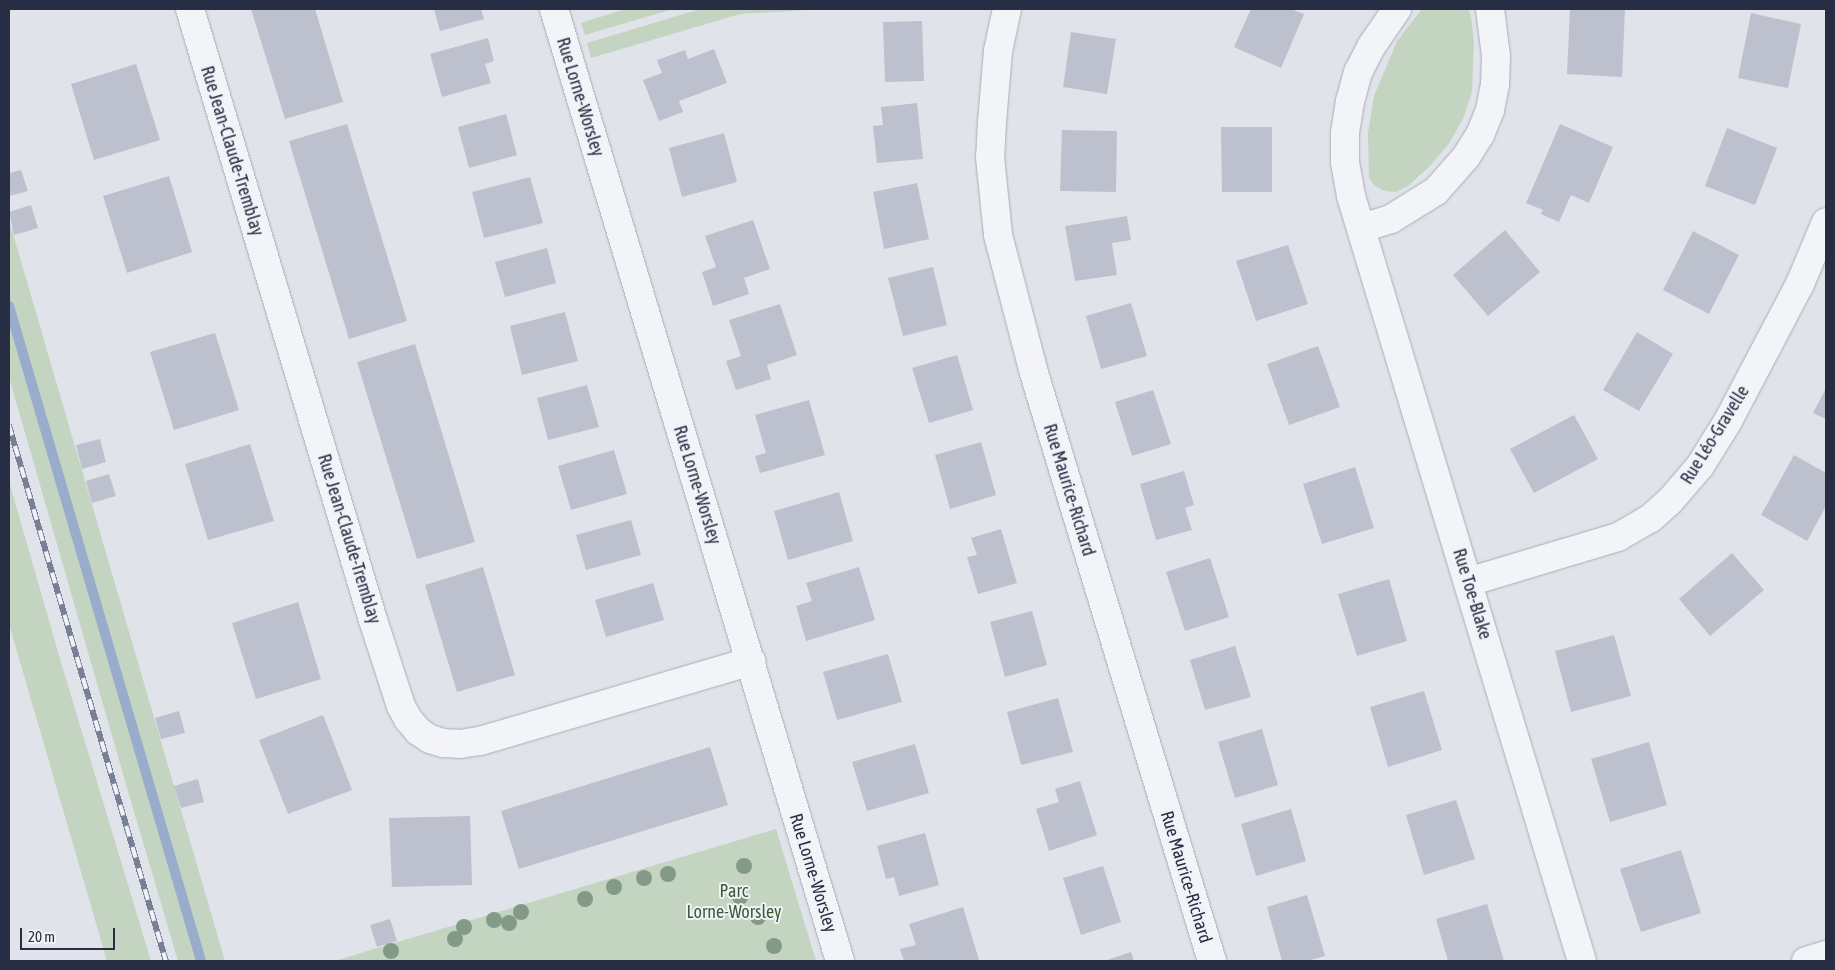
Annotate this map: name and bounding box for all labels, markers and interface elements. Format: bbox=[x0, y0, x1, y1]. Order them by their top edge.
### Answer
street label: Rue Lorne-Worsley bbox=[552, 35, 608, 159]
street label: Rue Jean-Claude-Tremblay bbox=[196, 63, 268, 239]
street label: Rue Léo-Gravelle bbox=[1676, 382, 1754, 488]
street label: Rue Maurice-Richard bbox=[1039, 421, 1099, 559]
street label: Rue Lorne-Worsley bbox=[669, 423, 725, 547]
street label: Rue Jean-Claude-Tremblay bbox=[313, 451, 385, 627]
street label: Rue Toe-Blake bbox=[1448, 546, 1496, 642]
street label: Rue Maurice-Richard bbox=[1156, 808, 1216, 946]
street label: Rue Lorne-Worsley bbox=[785, 811, 841, 935]
park label: Parc Lorne-Worsley bbox=[687, 881, 781, 924]
scale bar bbox=[22, 918, 118, 950]
text: 20 m bbox=[28, 928, 55, 945]

